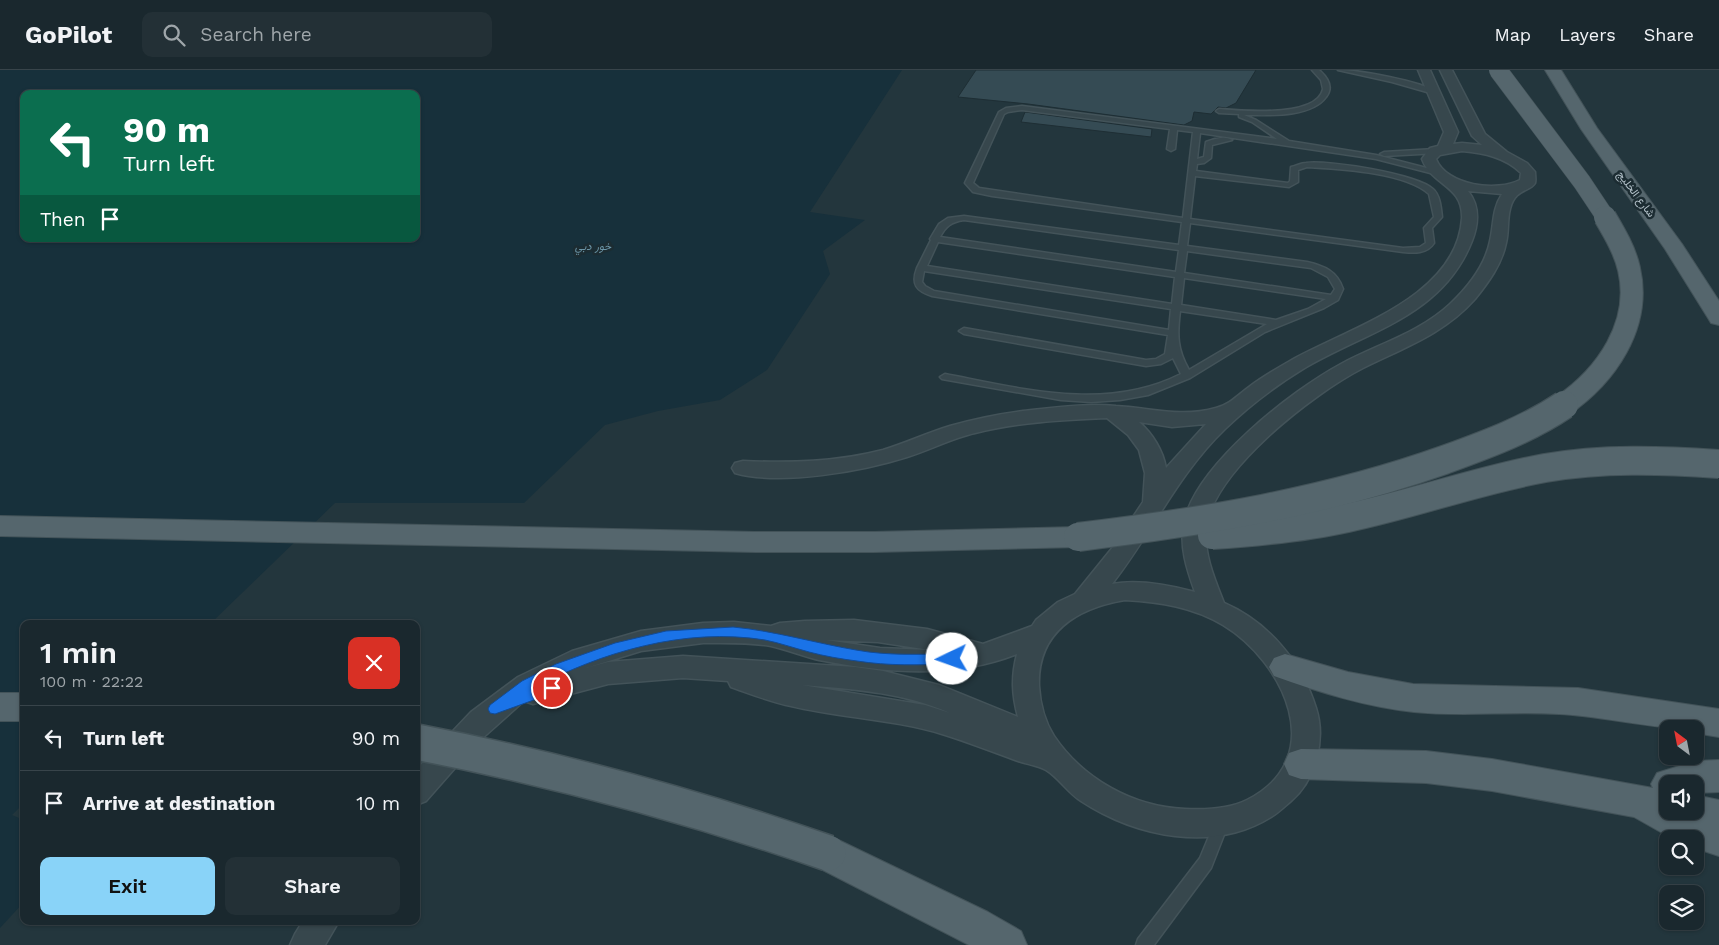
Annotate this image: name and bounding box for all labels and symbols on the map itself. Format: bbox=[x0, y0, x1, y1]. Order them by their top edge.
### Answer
street label: شارع الخليج bbox=[1614, 168, 1658, 221]
water label: خور دبي bbox=[575, 240, 612, 255]
position arrow bbox=[925, 632, 977, 684]
pin bbox=[531, 667, 573, 709]
north arrow bbox=[1659, 720, 1704, 765]

